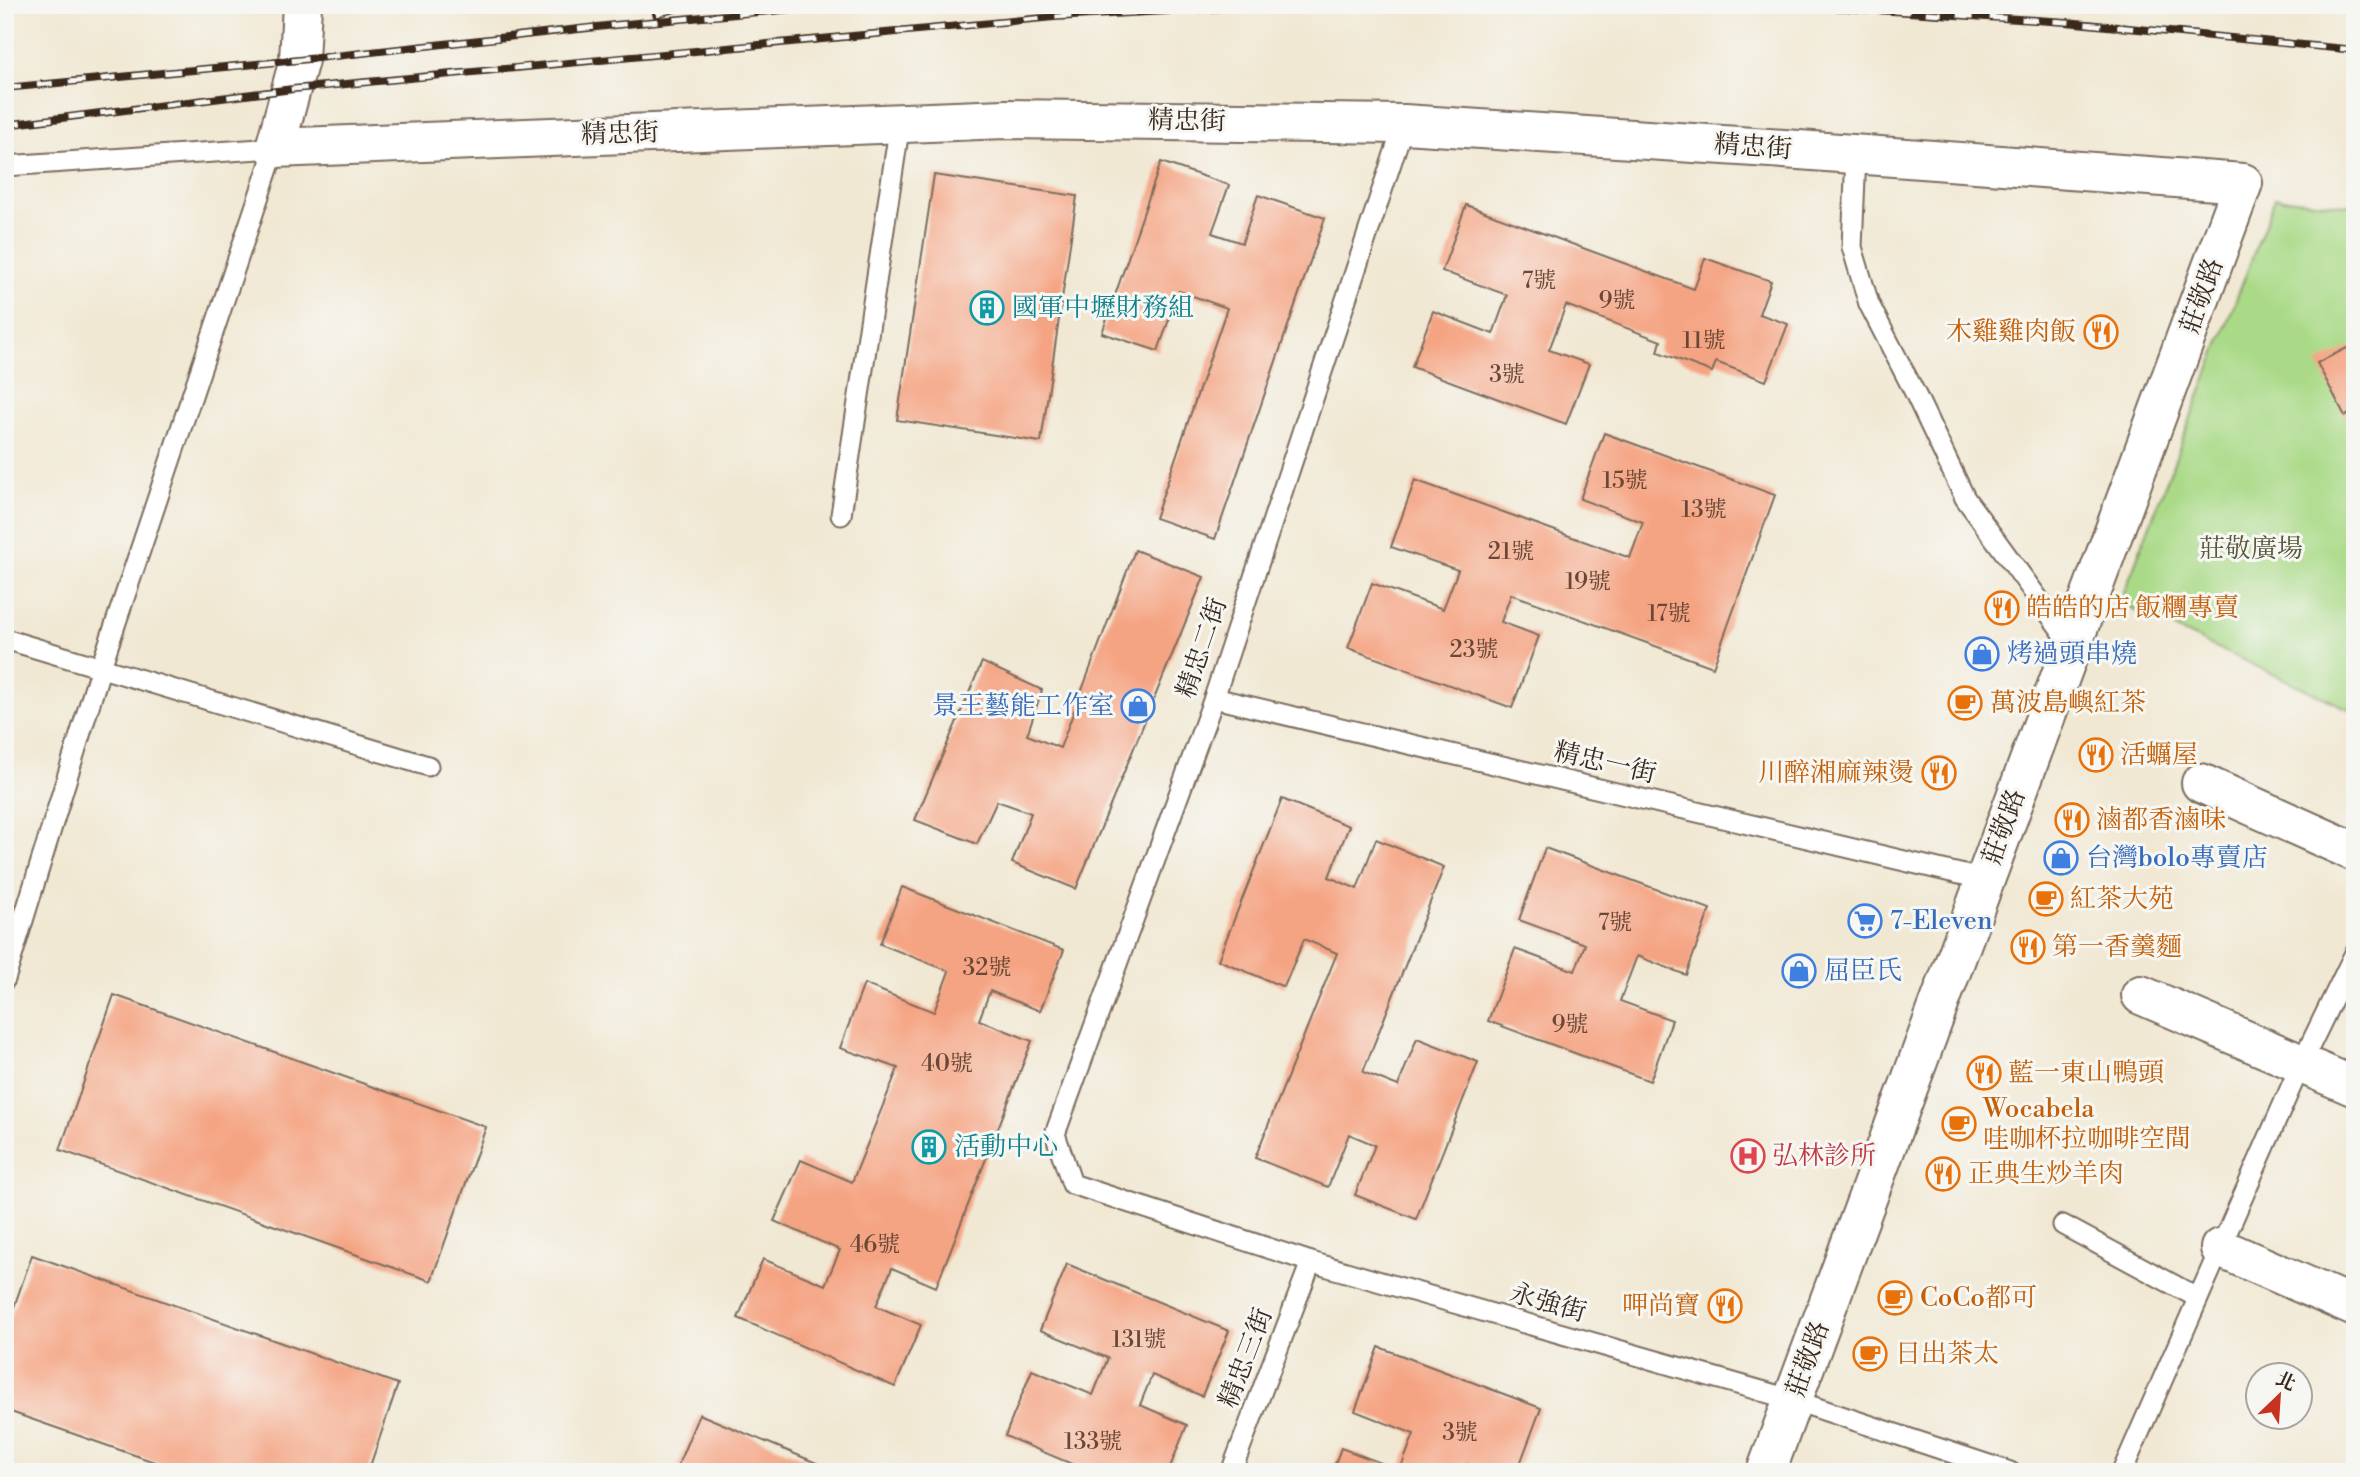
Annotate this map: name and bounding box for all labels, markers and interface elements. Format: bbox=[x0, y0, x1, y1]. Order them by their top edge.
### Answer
street label: 精忠街 bbox=[1148, 104, 1226, 138]
street label: 精忠街 bbox=[580, 117, 660, 151]
street label: 精忠街 bbox=[1713, 128, 1793, 166]
street label: 莊敬路 bbox=[2174, 254, 2230, 338]
house number: 7號 bbox=[1522, 267, 1556, 295]
house number: 9號 bbox=[1599, 287, 1635, 315]
building icon: 國軍中壢財務組 bbox=[968, 289, 1006, 327]
place label: 國軍中壢財務組 bbox=[1012, 292, 1194, 324]
restaurant icon: 木雞雞肉飯 bbox=[2082, 313, 2120, 351]
place label: 木雞雞肉飯 bbox=[1946, 316, 2076, 348]
house number: 11號 bbox=[1682, 327, 1726, 355]
house number: 3號 bbox=[1489, 361, 1525, 389]
house number: 15號 bbox=[1602, 467, 1648, 495]
house number: 13號 bbox=[1681, 496, 1727, 524]
park label: 莊敬廣場 bbox=[2199, 533, 2303, 565]
house number: 21號 bbox=[1488, 538, 1534, 566]
house number: 19號 bbox=[1565, 568, 1611, 596]
restaurant icon: 皓皓的店 飯糰專賣 bbox=[1983, 589, 2021, 627]
place label: 皓皓的店 飯糰專賣 bbox=[2026, 592, 2239, 624]
street label: 精忠二街 bbox=[1170, 594, 1234, 702]
house number: 17號 bbox=[1647, 600, 1691, 628]
shop icon: 烤過頭串燒 bbox=[1963, 635, 2001, 673]
house number: 23號 bbox=[1450, 636, 1498, 664]
place label: 烤過頭串燒 bbox=[2007, 638, 2137, 670]
cafe icon: 萬波島嶼紅茶 bbox=[1946, 684, 1984, 722]
shop icon: 景王藝能工作室 bbox=[1119, 687, 1157, 725]
place label: 萬波島嶼紅茶 bbox=[1990, 687, 2146, 719]
place label: 景王藝能工作室 bbox=[932, 690, 1114, 722]
street label: 精忠一街 bbox=[1551, 736, 1659, 790]
restaurant icon: 活蠣屋 bbox=[2077, 736, 2115, 774]
place label: 活蠣屋 bbox=[2120, 739, 2198, 771]
restaurant icon: 川醉湘麻辣燙 bbox=[1920, 754, 1958, 792]
place label: 川醉湘麻辣燙 bbox=[1758, 757, 1914, 789]
street label: 莊敬路 bbox=[1976, 785, 2032, 869]
restaurant icon: 滷都香滷味 bbox=[2053, 801, 2091, 839]
place label: 滷都香滷味 bbox=[2096, 804, 2226, 836]
shop icon: 台灣bolo專賣店 bbox=[2042, 839, 2080, 877]
place label: 台灣bolo專賣店 bbox=[2086, 842, 2268, 874]
cafe icon: 紅茶大苑 bbox=[2027, 880, 2065, 918]
place label: 紅茶大苑 bbox=[2070, 883, 2174, 915]
supermarket icon: 7-Eleven bbox=[1846, 902, 1884, 940]
place label: 7-Eleven bbox=[1890, 905, 1992, 937]
house number: 7號 bbox=[1598, 909, 1632, 937]
restaurant icon: 第一香羹麵 bbox=[2009, 928, 2047, 966]
place label: 第一香羹麵 bbox=[2052, 931, 2182, 963]
shop icon: 屈臣氏 bbox=[1780, 952, 1818, 990]
house number: 32號 bbox=[963, 954, 1011, 982]
place label: 屈臣氏 bbox=[1824, 955, 1902, 987]
house number: 9號 bbox=[1552, 1011, 1588, 1039]
house number: 40號 bbox=[921, 1050, 973, 1078]
restaurant icon: 藍一東山鴨頭 bbox=[1965, 1054, 2003, 1092]
place label: 藍一東山鴨頭 bbox=[2008, 1057, 2164, 1089]
place label: Wocabela 哇咖杯拉咖啡空間 bbox=[1982, 1093, 2191, 1155]
cafe icon: Wocabela 哇咖杯拉咖啡空間 bbox=[1940, 1105, 1978, 1143]
building icon: 活動中心 bbox=[910, 1128, 948, 1166]
place label: 活動中心 bbox=[954, 1131, 1058, 1163]
hospital icon: 弘林診所 bbox=[1729, 1137, 1767, 1175]
place label: 弘林診所 bbox=[1772, 1140, 1876, 1172]
restaurant icon: 正典生炒羊肉 bbox=[1924, 1155, 1962, 1193]
place label: 正典生炒羊肉 bbox=[1968, 1158, 2124, 1190]
house number: 46號 bbox=[850, 1231, 900, 1259]
street label: 永強街 bbox=[1506, 1277, 1590, 1329]
cafe icon: CoCo都可 bbox=[1876, 1279, 1914, 1317]
place label: CoCo都可 bbox=[1920, 1282, 2037, 1314]
restaurant icon: 呷尚寶 bbox=[1706, 1287, 1744, 1325]
place label: 呷尚寶 bbox=[1622, 1290, 1700, 1322]
street label: 精忠三街 bbox=[1212, 1304, 1280, 1412]
street label: 莊敬路 bbox=[1780, 1317, 1836, 1401]
house number: 131號 bbox=[1112, 1326, 1166, 1354]
cafe icon: 日出茶太 bbox=[1851, 1335, 1889, 1373]
place label: 日出茶太 bbox=[1895, 1338, 1999, 1370]
north arrow bbox=[2244, 1362, 2314, 1432]
text: 北 bbox=[2272, 1367, 2299, 1396]
house number: 3號 bbox=[1442, 1419, 1478, 1447]
house number: 133號 bbox=[1064, 1428, 1122, 1456]

